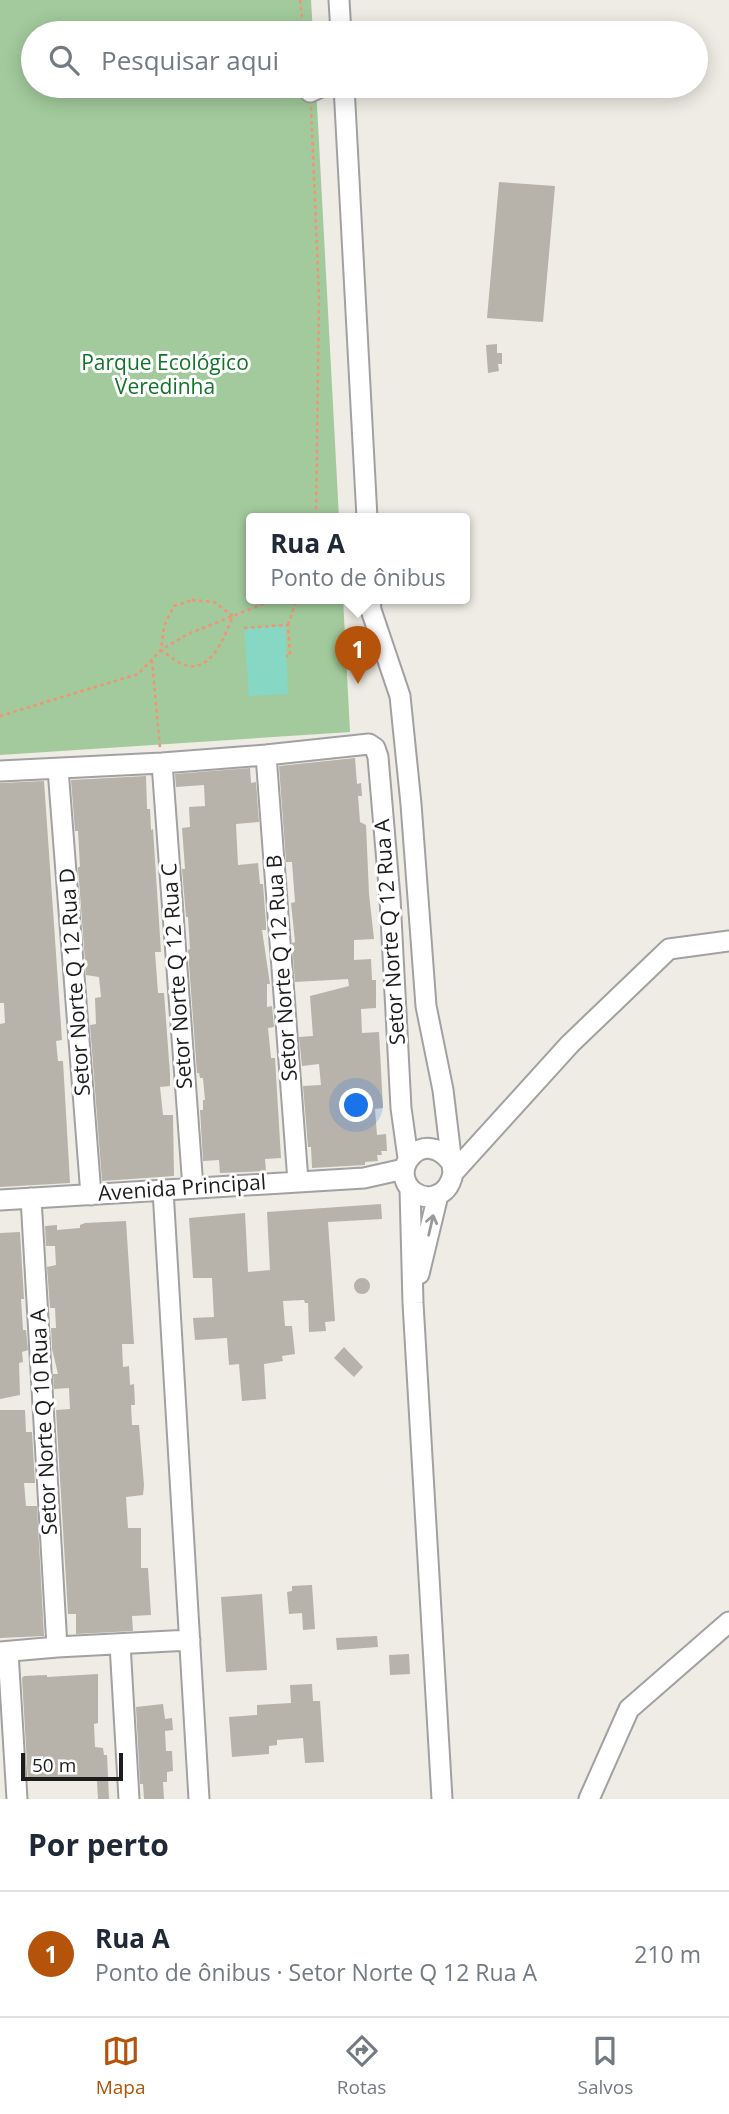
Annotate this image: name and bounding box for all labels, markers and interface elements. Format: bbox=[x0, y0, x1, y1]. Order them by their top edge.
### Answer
search box bbox=[21, 21, 708, 98]
icon: search bbox=[45, 41, 83, 79]
text: Pesquisar aqui bbox=[101, 42, 279, 78]
park label: Parque Ecológico Veredinha bbox=[81, 348, 249, 400]
popup bbox=[246, 513, 470, 604]
text: Rua A bbox=[270, 525, 345, 561]
text: Ponto de ônibus bbox=[270, 561, 446, 593]
pin: 1 bbox=[335, 626, 381, 684]
street label: Setor Norte Q 12 Rua A bbox=[367, 817, 411, 1046]
street label: Setor Norte Q 12 Rua B bbox=[259, 854, 303, 1082]
street label: Setor Norte Q 12 Rua C bbox=[154, 862, 198, 1090]
street label: Setor Norte Q 12 Rua D bbox=[52, 867, 96, 1097]
your location bbox=[339, 1088, 373, 1122]
street label: Avenida Principal bbox=[97, 1167, 267, 1207]
one-way arrow bbox=[425, 1214, 438, 1237]
street label: Setor Norte Q 10 Rua A bbox=[23, 1307, 63, 1536]
scale bar bbox=[21, 1750, 122, 1782]
text: 50 m bbox=[32, 1752, 76, 1778]
text: Por perto bbox=[28, 1824, 169, 1865]
text: Rua A bbox=[95, 1920, 170, 1956]
text: 1 bbox=[44, 1938, 58, 1970]
text: 210 m bbox=[634, 1938, 701, 1970]
text: Ponto de ônibus · Setor Norte Q 12 Rua A bbox=[95, 1956, 537, 1988]
tab: Mapa bbox=[96, 2032, 145, 2100]
tab: Rotas bbox=[337, 2032, 386, 2100]
tab: Salvos bbox=[578, 2032, 633, 2100]

